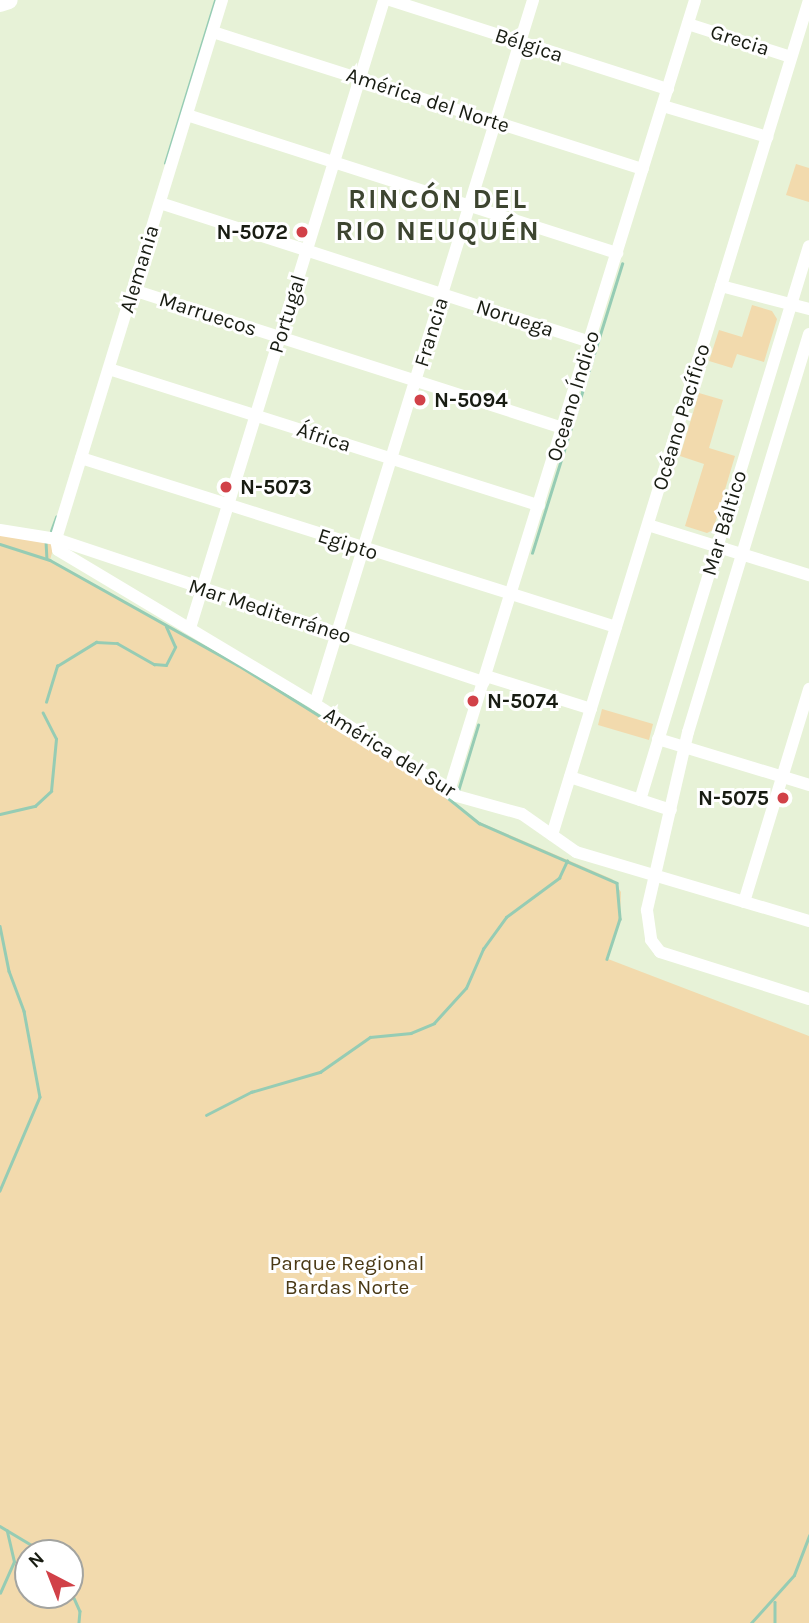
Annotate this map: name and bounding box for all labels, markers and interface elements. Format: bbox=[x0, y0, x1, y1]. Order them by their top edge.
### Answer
street label: Grecia bbox=[707, 19, 773, 61]
street label: Bélgica bbox=[492, 22, 566, 68]
street label: América del Norte bbox=[343, 62, 513, 138]
district label: RINCÓN DEL RIO NEUQUÉN bbox=[337, 182, 539, 248]
place label: N-5072 bbox=[216, 219, 288, 245]
street label: Alemania bbox=[114, 222, 164, 316]
marker: N-5072 bbox=[294, 224, 310, 240]
street label: Portugal bbox=[263, 272, 311, 356]
street label: Marruecos bbox=[156, 286, 260, 342]
street label: Francia bbox=[409, 294, 453, 370]
street label: Noruega bbox=[473, 294, 557, 342]
street label: Oceano Índico bbox=[541, 328, 605, 464]
street label: Océano Pacífico bbox=[647, 341, 715, 493]
place label: N-5094 bbox=[434, 387, 508, 413]
marker: N-5094 bbox=[412, 392, 428, 408]
street label: África bbox=[294, 416, 354, 458]
street label: Mar Báltico bbox=[696, 467, 752, 579]
place label: N-5073 bbox=[240, 474, 312, 500]
marker: N-5073 bbox=[218, 479, 234, 495]
street label: Egipto bbox=[315, 523, 381, 565]
street label: Mar Mediterráneo bbox=[185, 573, 355, 649]
place label: N-5074 bbox=[487, 688, 558, 714]
marker: N-5074 bbox=[465, 693, 481, 709]
street label: América del Sur bbox=[319, 701, 461, 803]
place label: N-5075 bbox=[698, 785, 769, 811]
marker: N-5075 bbox=[775, 790, 791, 806]
park label: Parque Regional Bardas Norte bbox=[270, 1250, 424, 1300]
north arrow bbox=[14, 1539, 84, 1609]
text: N bbox=[24, 1547, 49, 1573]

